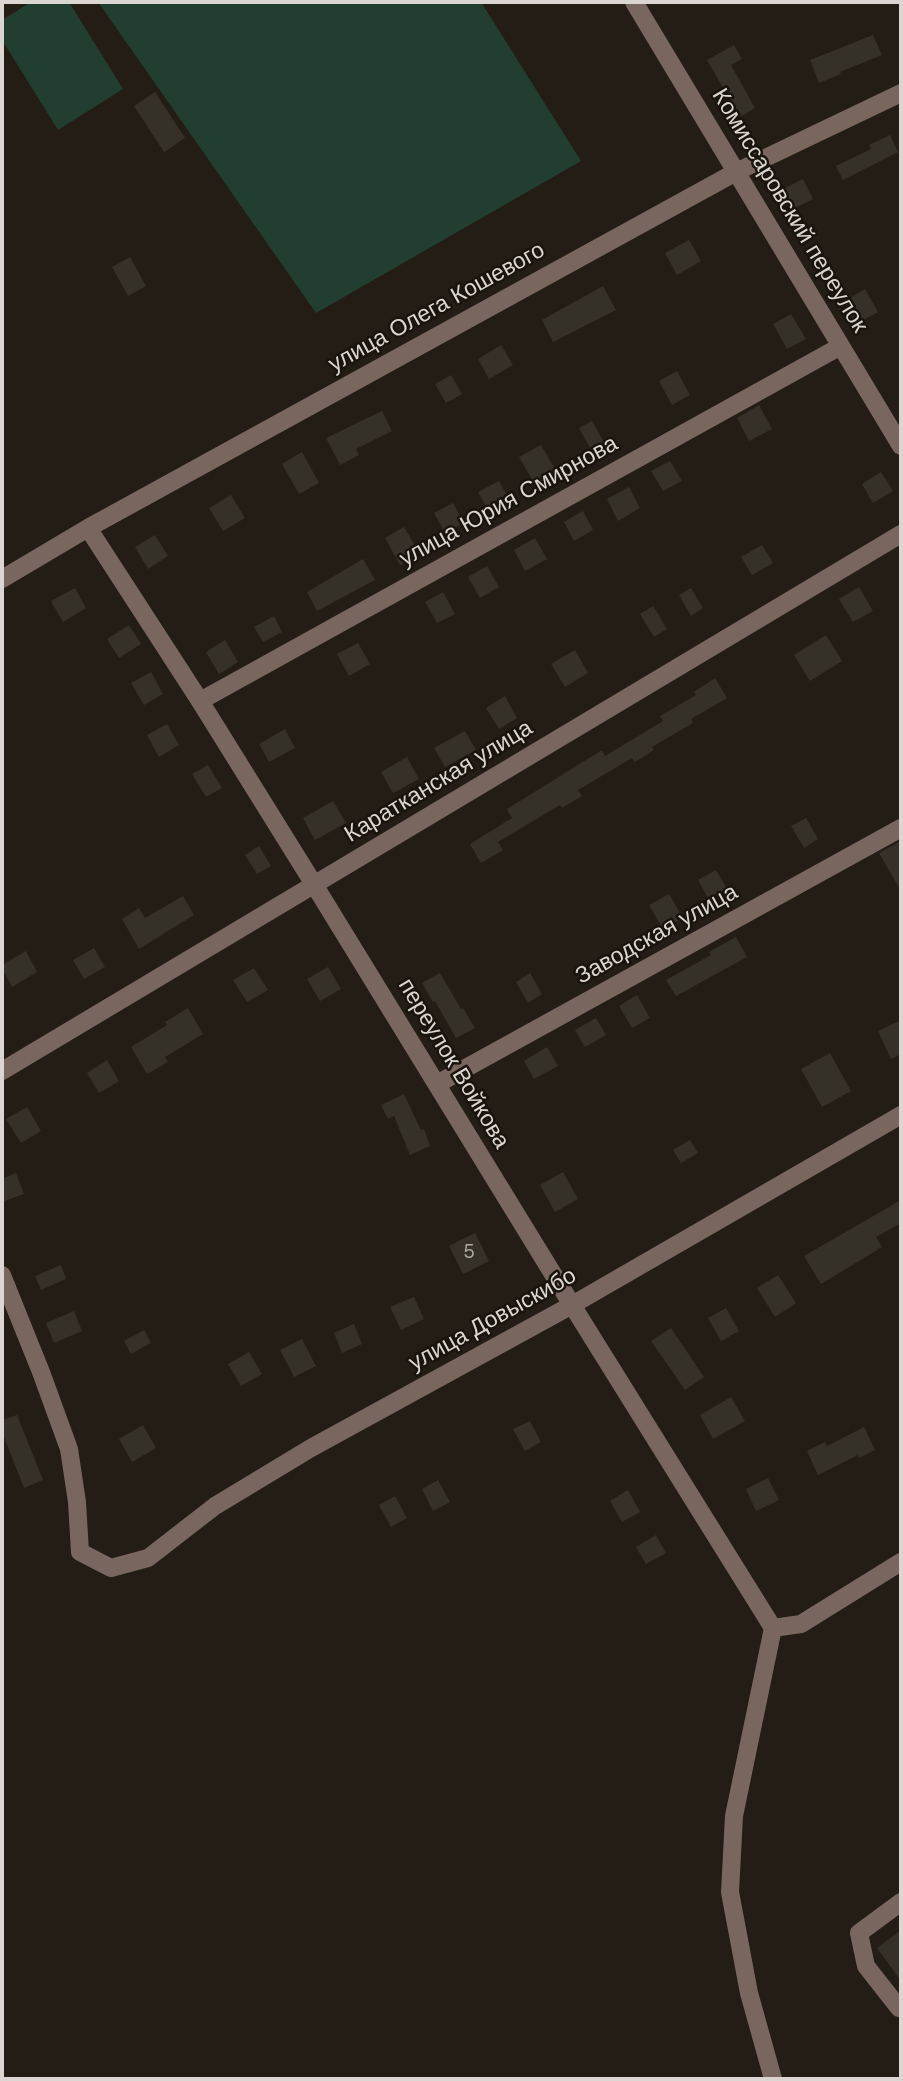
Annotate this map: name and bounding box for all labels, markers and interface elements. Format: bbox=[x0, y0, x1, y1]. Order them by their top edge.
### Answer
street label: Комиссаровский переулок bbox=[705, 84, 873, 338]
street label: улица Олега Кошевого bbox=[324, 237, 550, 379]
street label: улица Юрия Смирнова bbox=[395, 431, 623, 573]
street label: Каратканская улица bbox=[340, 715, 538, 849]
street label: Заводская улица bbox=[571, 879, 743, 991]
street label: переулок Войкова bbox=[391, 974, 515, 1154]
house number: 5 bbox=[463, 1242, 475, 1264]
street label: улица Довыскибо bbox=[404, 1263, 582, 1377]

